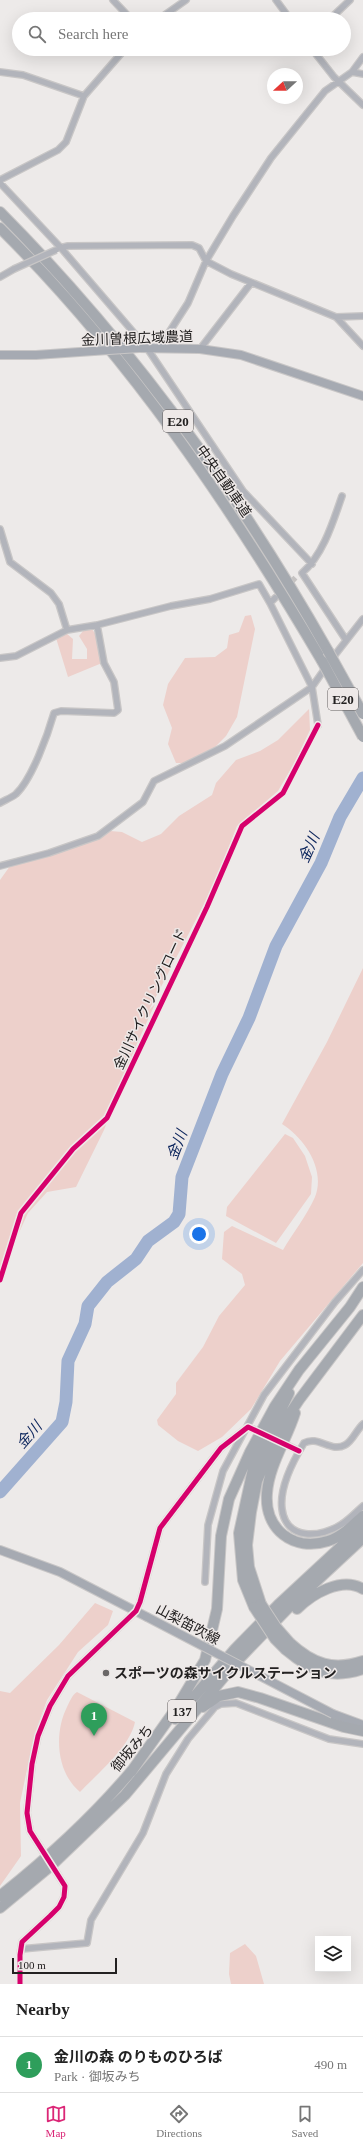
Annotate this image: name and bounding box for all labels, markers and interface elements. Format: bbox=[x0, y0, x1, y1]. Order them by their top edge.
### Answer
search box bbox=[12, 12, 351, 56]
icon: search bbox=[26, 23, 48, 45]
text: Search here bbox=[58, 26, 128, 42]
north arrow bbox=[267, 68, 303, 104]
street label: 金川曽根広域農道 bbox=[81, 329, 193, 348]
road number: E20 bbox=[163, 410, 193, 432]
street label: 中央自動車道 bbox=[193, 443, 254, 520]
road number: E20 bbox=[328, 688, 358, 710]
water label: 金川 bbox=[296, 829, 323, 865]
street label: 金川サイクリングロード bbox=[111, 926, 190, 1072]
water label: 金川 bbox=[164, 1126, 191, 1162]
your location bbox=[189, 1224, 209, 1244]
water label: 金川 bbox=[13, 1417, 46, 1452]
street label: 山梨笛吹線 bbox=[153, 1601, 222, 1647]
place label: スポーツの森サイクルステーション bbox=[114, 1666, 337, 1681]
marker: スポーツの森サイクルステーション bbox=[101, 1668, 111, 1678]
road number: 137 bbox=[168, 1700, 196, 1722]
pin: 1 bbox=[81, 1703, 107, 1736]
street label: 御坂みち bbox=[109, 1722, 156, 1775]
map controls bbox=[315, 1936, 351, 1972]
button: layers bbox=[315, 1936, 351, 1972]
scale bar bbox=[12, 1956, 117, 1975]
text: 100 m bbox=[18, 1959, 46, 1971]
text: Nearby bbox=[16, 2000, 70, 2019]
text: 金川の森 のりものひろば bbox=[54, 2049, 223, 2065]
text: 1 bbox=[26, 2057, 32, 2072]
text: 490 m bbox=[314, 2057, 347, 2072]
text: Park · 御坂みち bbox=[54, 2069, 141, 2084]
tab: Map bbox=[45, 2103, 67, 2139]
tab: Directions bbox=[156, 2103, 202, 2139]
tab: Saved bbox=[291, 2103, 318, 2139]

